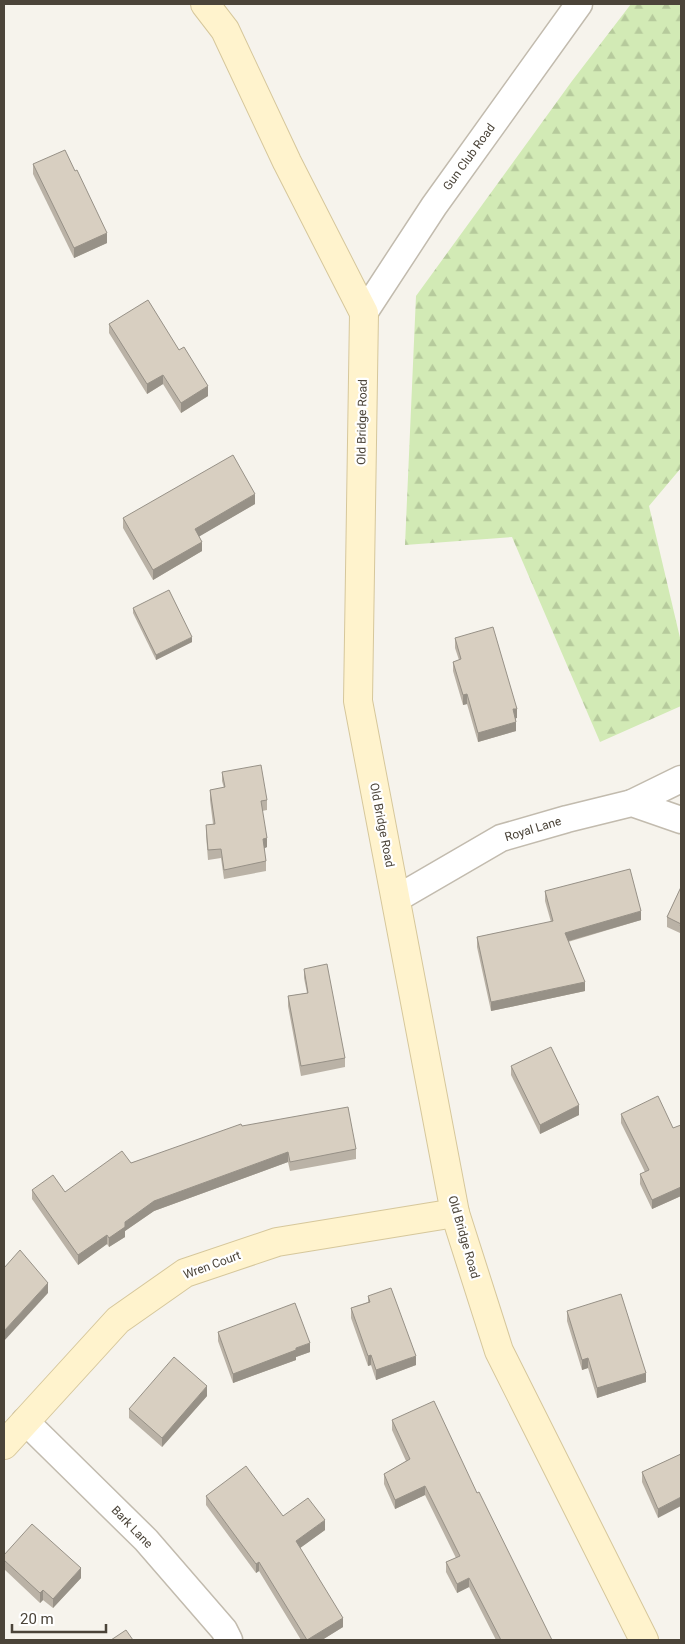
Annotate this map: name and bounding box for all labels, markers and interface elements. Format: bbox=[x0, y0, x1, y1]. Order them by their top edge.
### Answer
street label: Gun Club Road bbox=[440, 121, 498, 193]
street label: Old Bridge Road bbox=[354, 379, 370, 465]
street label: Old Bridge Road bbox=[367, 782, 397, 868]
street label: Royal Lane bbox=[503, 814, 563, 844]
street label: Old Bridge Road bbox=[445, 1194, 483, 1280]
street label: Wren Court bbox=[181, 1248, 243, 1282]
street label: Bark Lane bbox=[109, 1503, 155, 1551]
scale bar bbox=[12, 1602, 106, 1634]
text: 20 m bbox=[20, 1610, 54, 1628]

